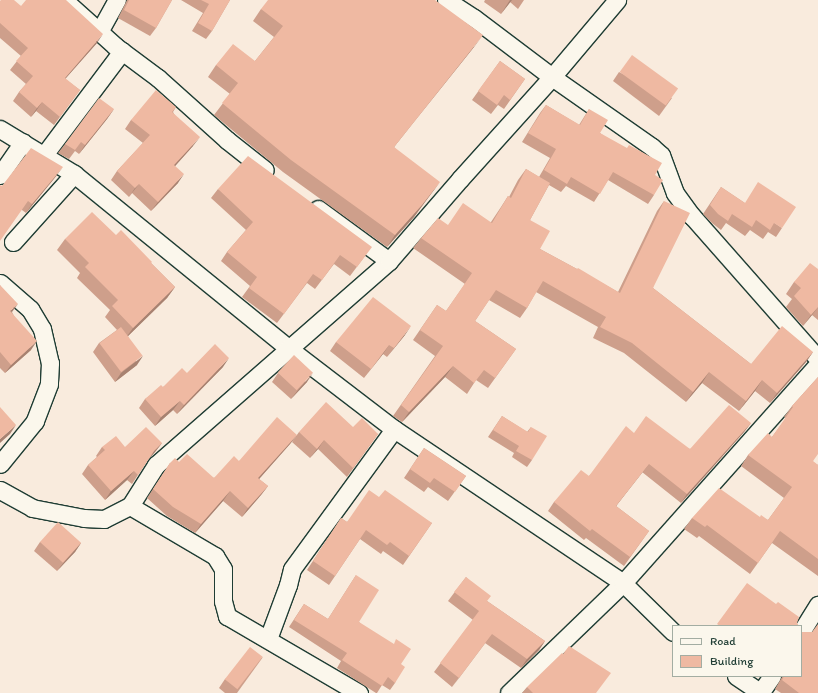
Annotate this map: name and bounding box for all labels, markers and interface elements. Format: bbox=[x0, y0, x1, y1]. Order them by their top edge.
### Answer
legend bbox=[672, 625, 802, 677]
text: Road bbox=[710, 634, 736, 648]
text: Building bbox=[710, 654, 753, 668]

